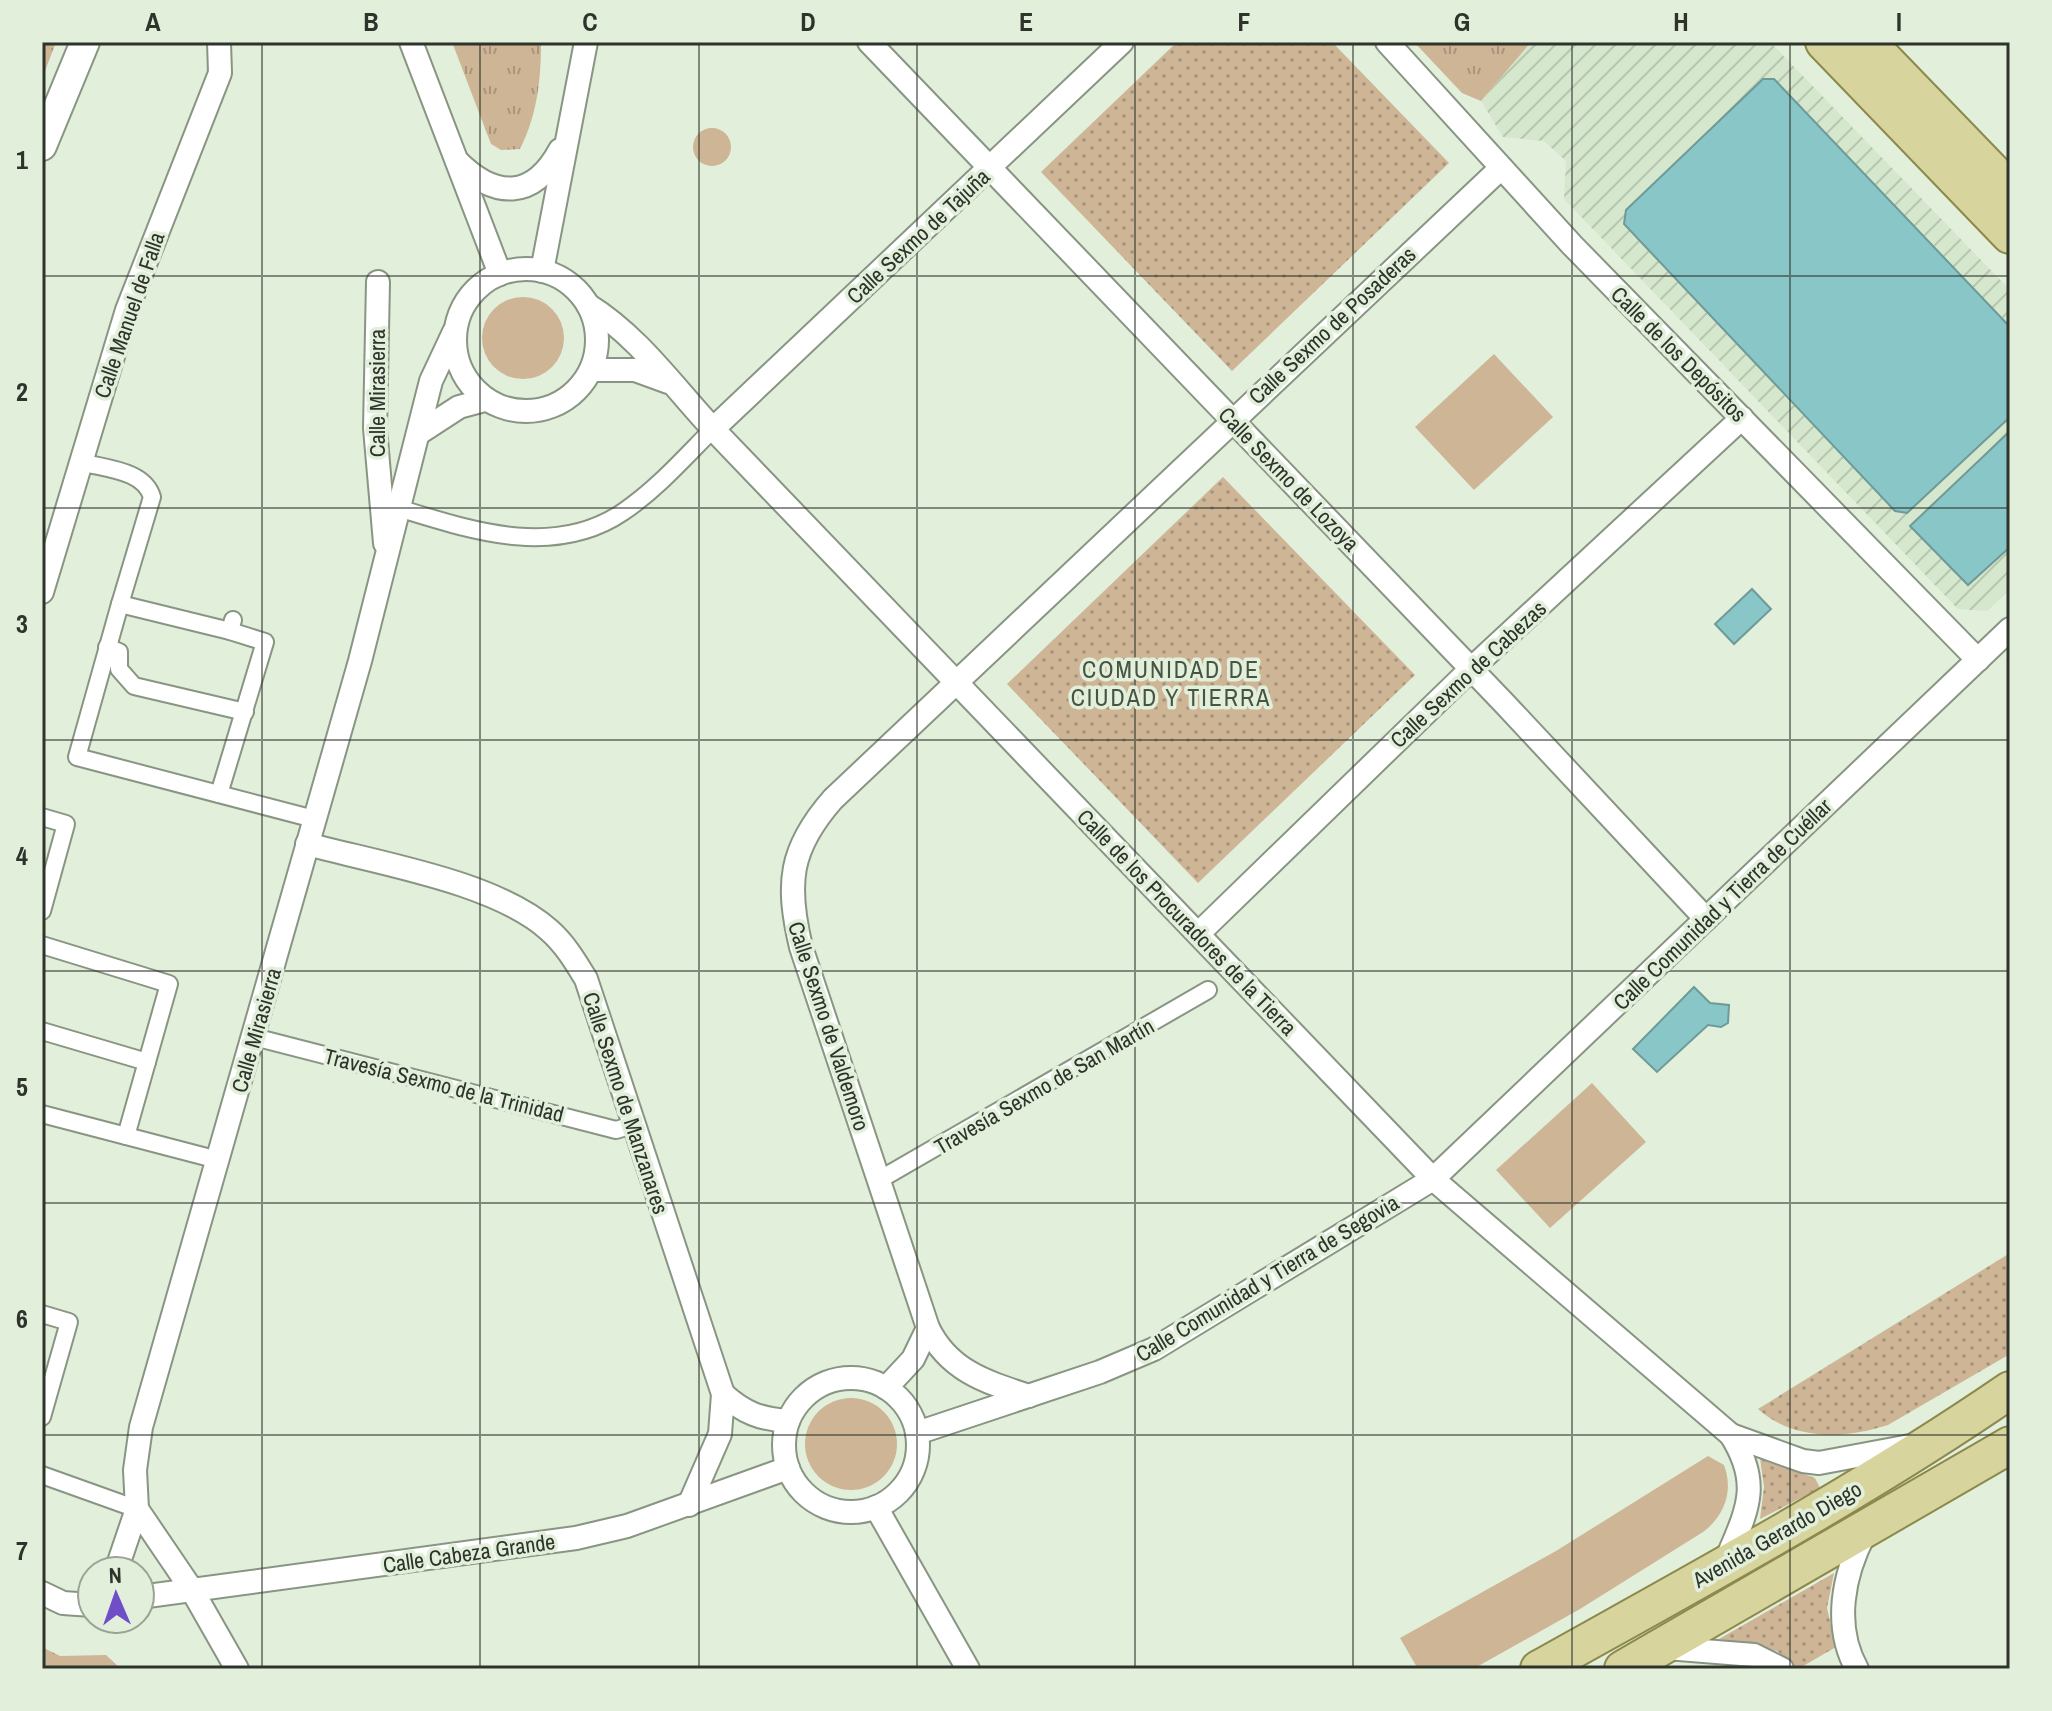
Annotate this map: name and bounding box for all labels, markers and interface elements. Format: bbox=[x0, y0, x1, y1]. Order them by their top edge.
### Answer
text: A bbox=[145, 4, 161, 39]
text: B bbox=[363, 4, 379, 39]
text: C bbox=[582, 4, 598, 39]
text: D bbox=[800, 4, 816, 39]
text: E bbox=[1019, 4, 1033, 39]
text: F bbox=[1237, 4, 1251, 39]
text: G bbox=[1454, 4, 1470, 39]
text: H bbox=[1673, 4, 1689, 39]
text: I bbox=[1896, 4, 1902, 39]
text: 1 bbox=[16, 142, 28, 177]
street label: Calle Sexmo de Tajuña bbox=[840, 162, 996, 310]
street label: Calle Manuel de Falla bbox=[87, 228, 171, 402]
street label: Calle Sexmo de Posaderas bbox=[1242, 239, 1422, 411]
street label: Calle de los Depósitos bbox=[1605, 280, 1753, 428]
street label: Calle Mirasierra bbox=[362, 329, 392, 457]
text: 2 bbox=[16, 374, 28, 409]
street label: Calle Sexmo de Lozoya bbox=[1212, 400, 1366, 558]
street label: Calle Sexmo de Cabezas bbox=[1383, 594, 1553, 754]
text: 3 bbox=[16, 606, 28, 641]
district label: COMUNIDAD DE CIUDAD Y TIERRA bbox=[1071, 653, 1271, 713]
street label: Calle Comunidad y Tierra de Cuéllar bbox=[1606, 791, 1838, 1017]
street label: Calle de los Procuradores de la Tierra bbox=[1071, 802, 1303, 1042]
text: 4 bbox=[16, 838, 28, 873]
street label: Calle Sexmo de Valdemoro bbox=[781, 918, 877, 1134]
street label: Calle Mirasierra bbox=[224, 964, 288, 1096]
street label: Calle Sexmo de Manzanares bbox=[576, 988, 676, 1218]
street label: Travesía Sexmo de San Martín bbox=[929, 1011, 1159, 1161]
street label: Travesía Sexmo de la Trinidad bbox=[321, 1041, 567, 1129]
text: 5 bbox=[16, 1069, 28, 1104]
street label: Calle Comunidad y Tierra de Segovia bbox=[1130, 1187, 1404, 1369]
text: 6 bbox=[16, 1301, 28, 1336]
street label: Avenida Gerardo Diego bbox=[1686, 1473, 1867, 1595]
street label: Calle Cabeza Grande bbox=[381, 1526, 557, 1580]
text: 7 bbox=[16, 1533, 28, 1568]
north arrow bbox=[76, 1555, 156, 1635]
text: N bbox=[108, 1560, 122, 1590]

